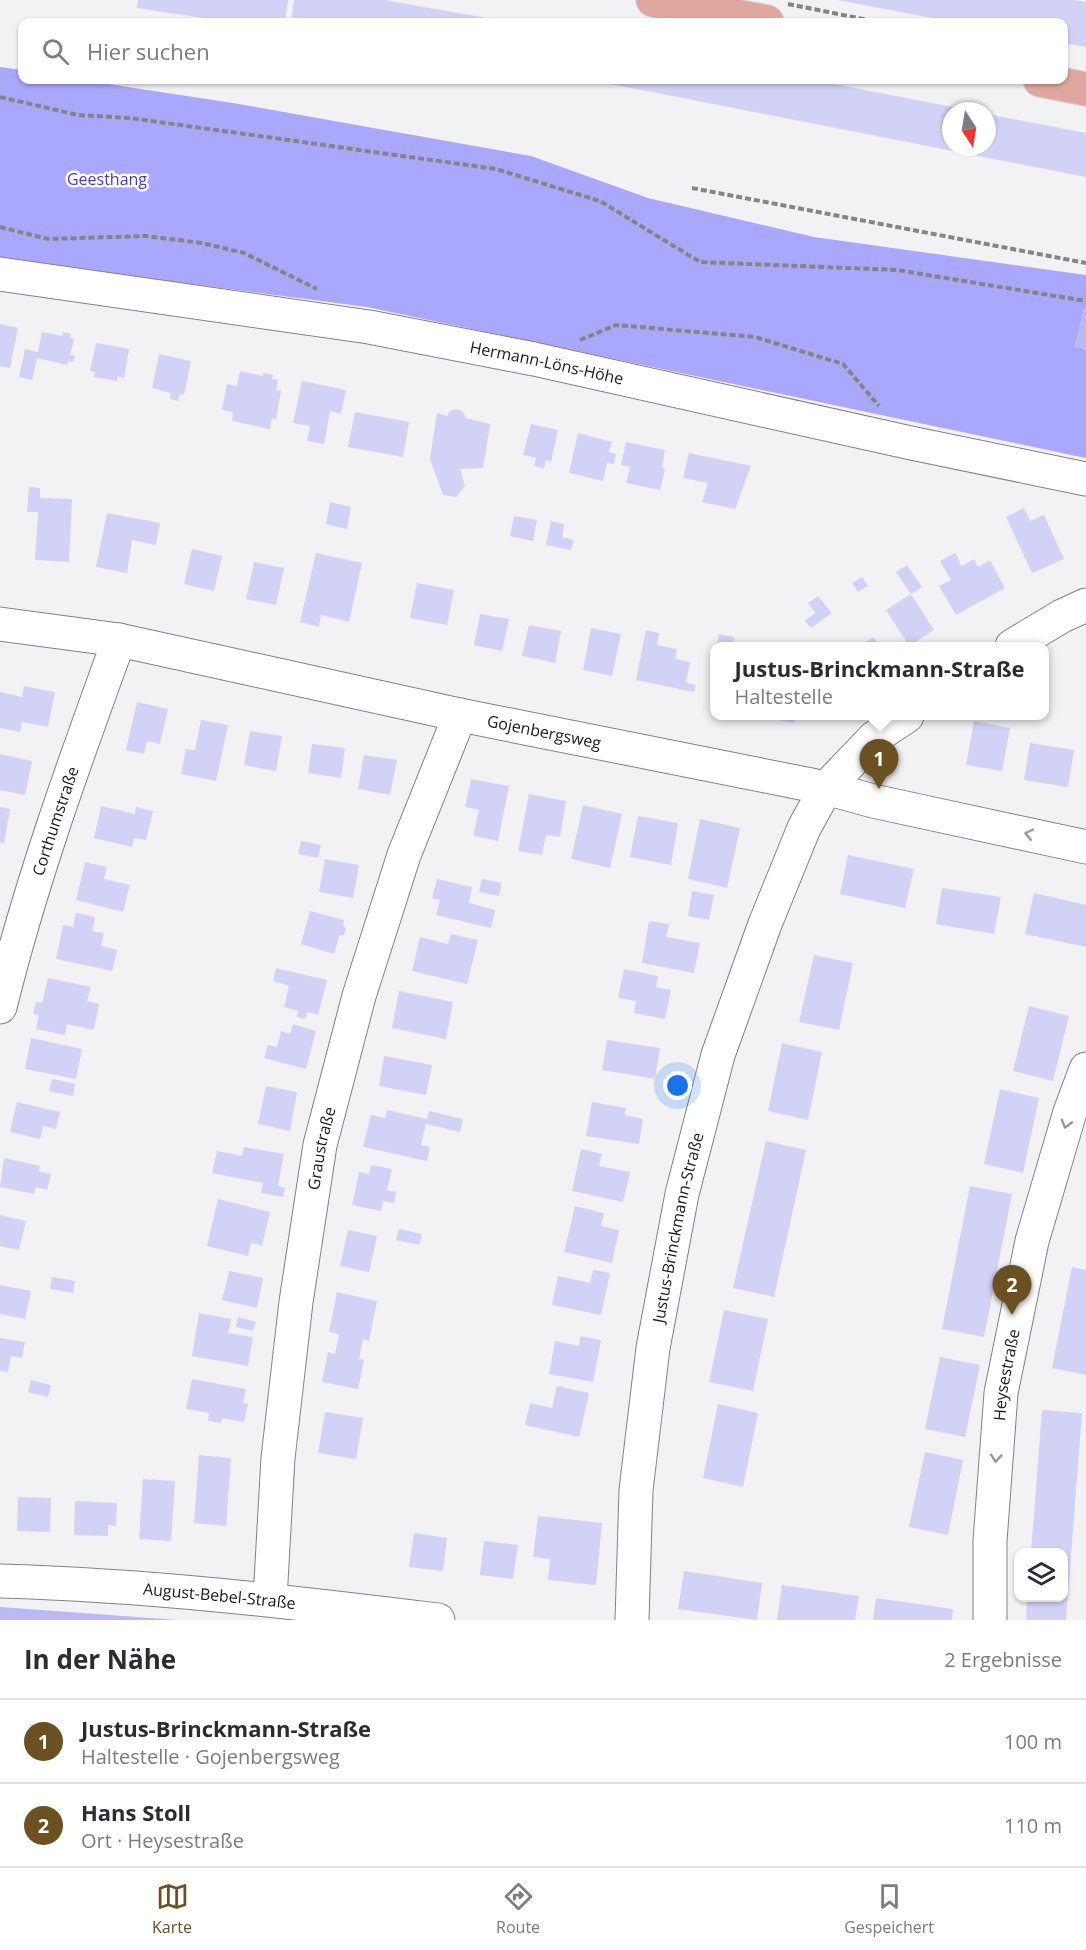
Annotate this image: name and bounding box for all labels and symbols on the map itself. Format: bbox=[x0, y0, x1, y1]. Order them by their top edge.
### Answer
north arrow bbox=[942, 102, 996, 156]
park label: Geesthang bbox=[67, 168, 147, 190]
street label: Hermann-Löns-Höhe bbox=[468, 336, 626, 390]
street label: Gojenbergsweg bbox=[485, 710, 603, 754]
pin: 1 bbox=[860, 740, 898, 789]
street label: Corthumstraße bbox=[27, 763, 84, 879]
one-way arrow bbox=[1024, 829, 1034, 842]
your location bbox=[663, 1071, 692, 1100]
street label: Graustraße bbox=[302, 1104, 341, 1192]
one-way arrow bbox=[1061, 1119, 1074, 1129]
street label: Justus-Brinckmann-Straße bbox=[647, 1130, 709, 1327]
pin: 2 bbox=[992, 1266, 1032, 1315]
street label: Heysestraße bbox=[988, 1327, 1025, 1422]
one-way arrow bbox=[990, 1453, 1003, 1462]
street label: August-Bebel-Straße bbox=[142, 1578, 297, 1614]

